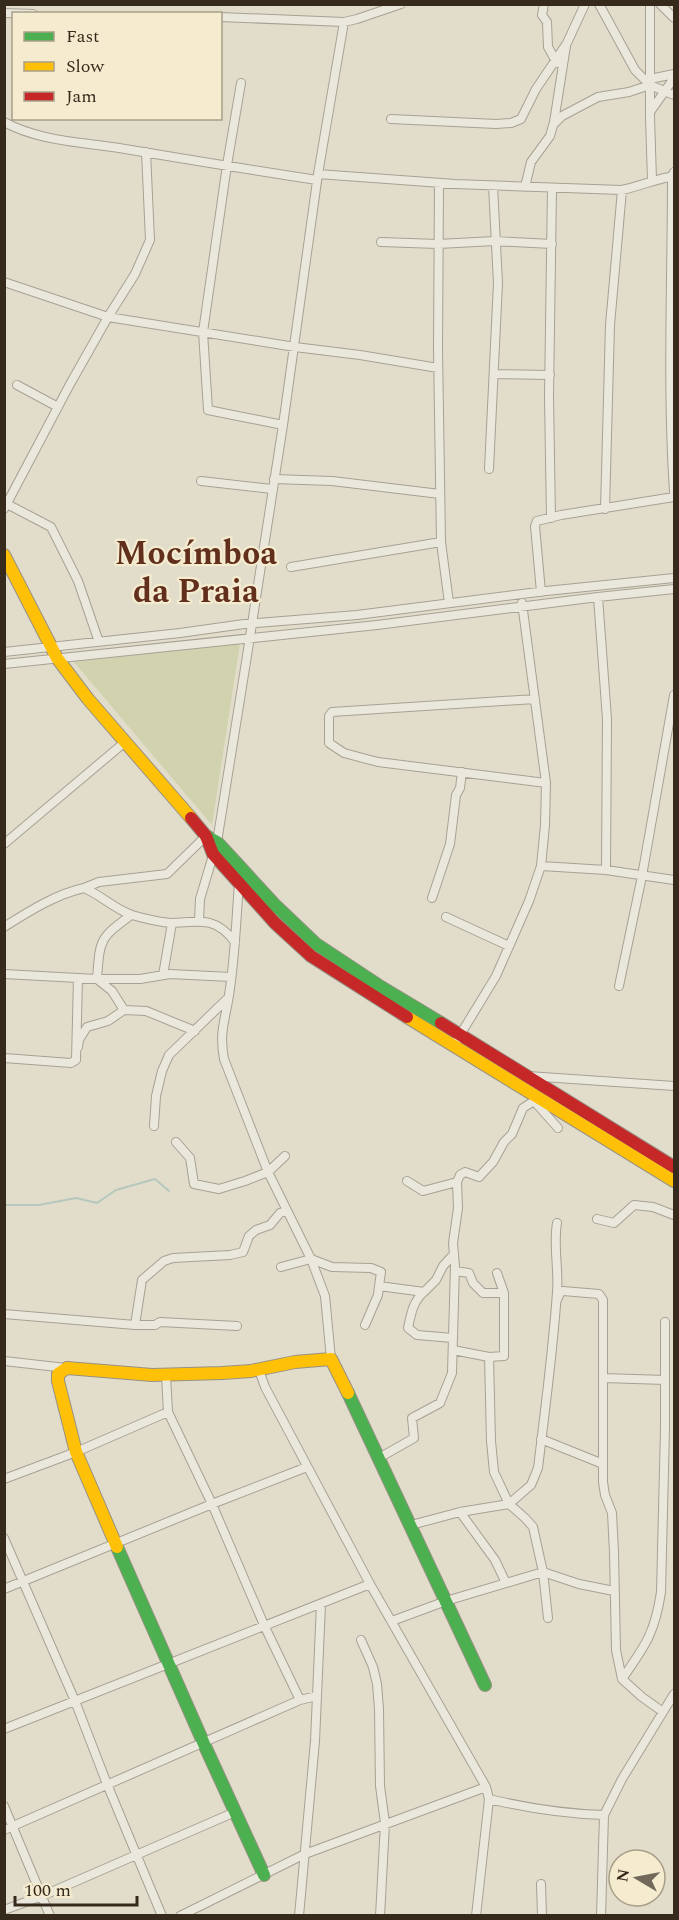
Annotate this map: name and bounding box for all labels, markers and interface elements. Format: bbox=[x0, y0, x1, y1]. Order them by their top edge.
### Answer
legend bbox=[12, 12, 222, 120]
text: Fast bbox=[66, 23, 99, 50]
text: Slow bbox=[66, 53, 105, 80]
text: Jam bbox=[66, 83, 97, 110]
district label: Mocímboa da Praia bbox=[115, 529, 277, 617]
north arrow bbox=[607, 1848, 667, 1908]
text: N bbox=[610, 1867, 636, 1884]
scale bar bbox=[15, 1869, 136, 1907]
text: 100 m bbox=[24, 1877, 71, 1904]

